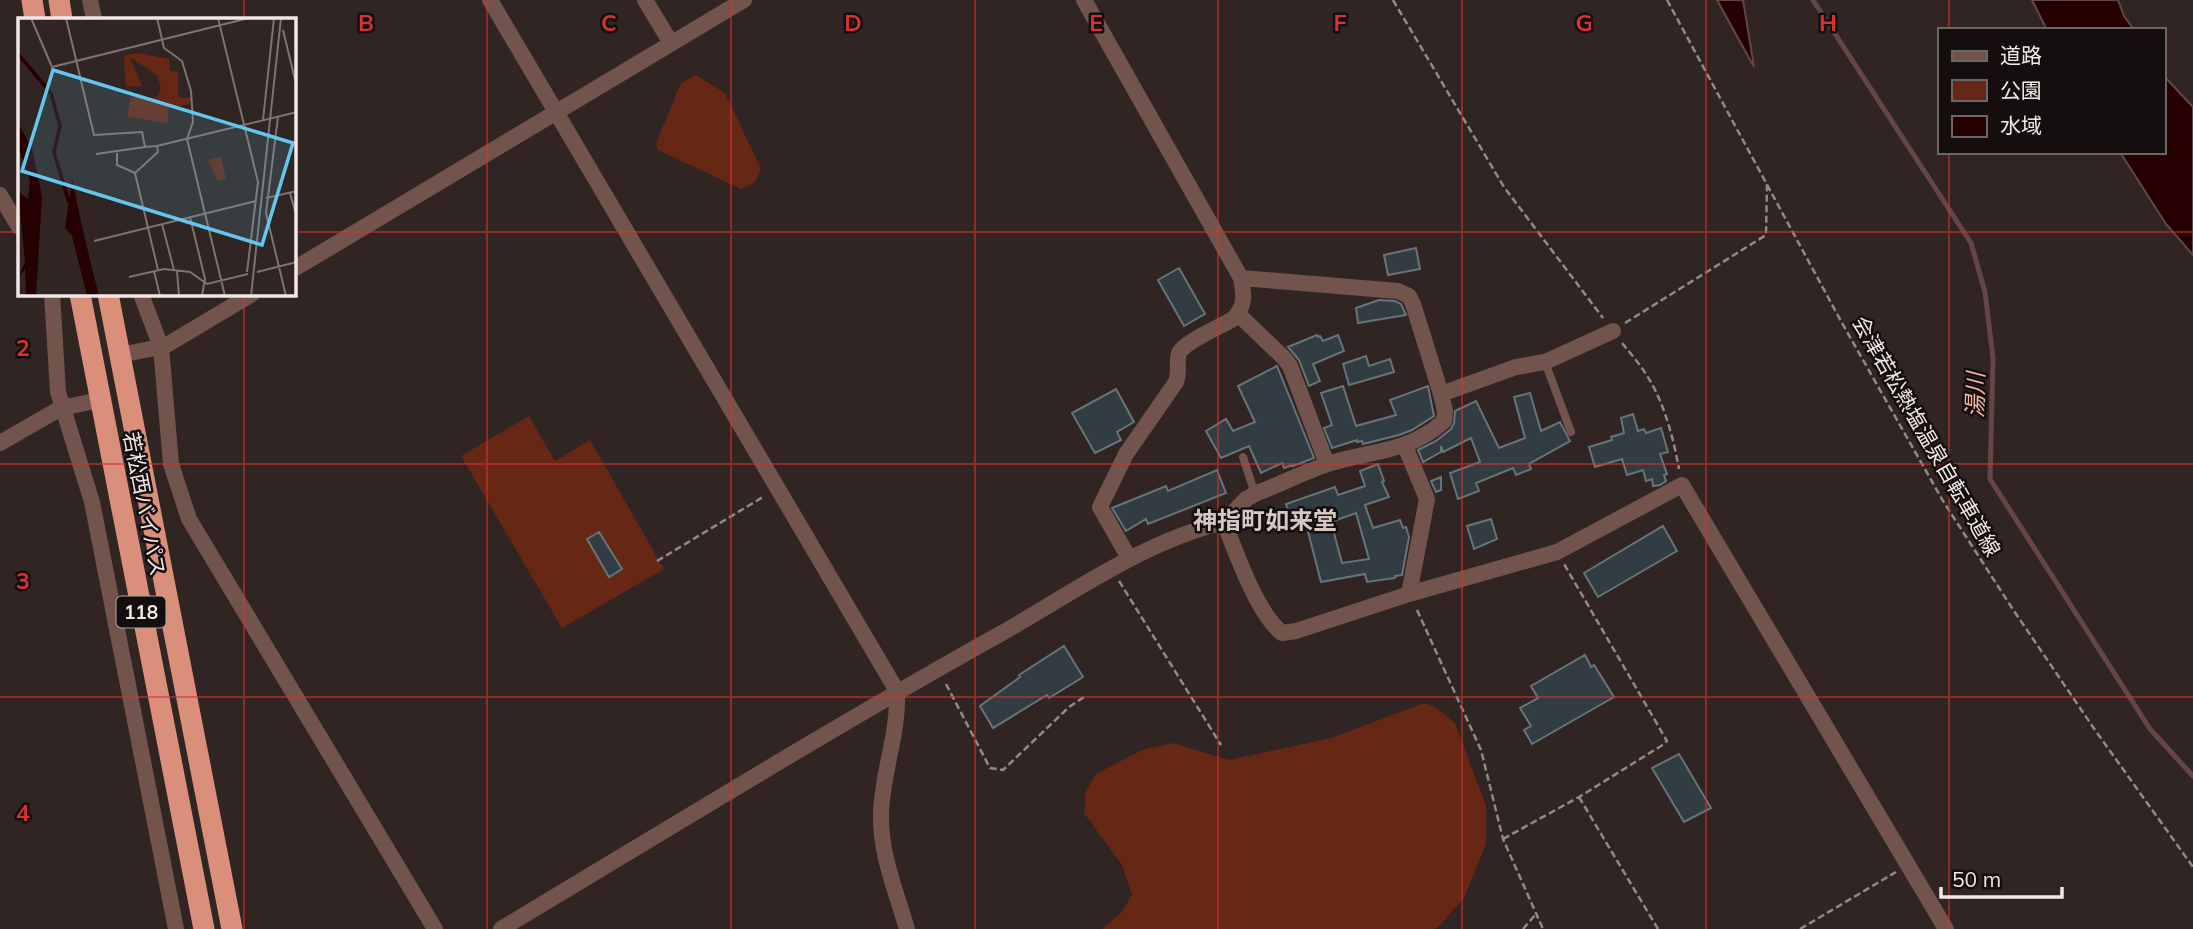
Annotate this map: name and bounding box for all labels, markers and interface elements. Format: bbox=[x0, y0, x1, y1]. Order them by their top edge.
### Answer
text: B bbox=[358, 8, 374, 37]
text: C bbox=[601, 8, 617, 37]
text: D bbox=[844, 8, 862, 37]
text: E bbox=[1089, 8, 1103, 37]
text: F bbox=[1333, 8, 1347, 37]
text: G bbox=[1575, 8, 1593, 37]
text: H bbox=[1819, 8, 1837, 37]
inset map bbox=[18, 18, 296, 296]
legend bbox=[1938, 28, 2165, 154]
text: 道路 bbox=[2000, 42, 2042, 68]
text: 公園 bbox=[2000, 77, 2042, 103]
text: 水域 bbox=[2000, 112, 2042, 138]
street label: 会津若松熱塩温泉自転車道線 bbox=[1847, 311, 2007, 561]
text: 2 bbox=[16, 333, 30, 362]
water label: 湯川 bbox=[1960, 369, 1990, 418]
street label: 若松西バイパス bbox=[118, 430, 172, 578]
district label: 神指町如来堂 bbox=[1193, 505, 1337, 535]
text: 3 bbox=[16, 566, 30, 595]
road number: 118 bbox=[116, 596, 166, 628]
text: 4 bbox=[16, 798, 30, 827]
scale bar bbox=[1941, 856, 2062, 900]
text: 50 m bbox=[1952, 866, 2001, 892]

